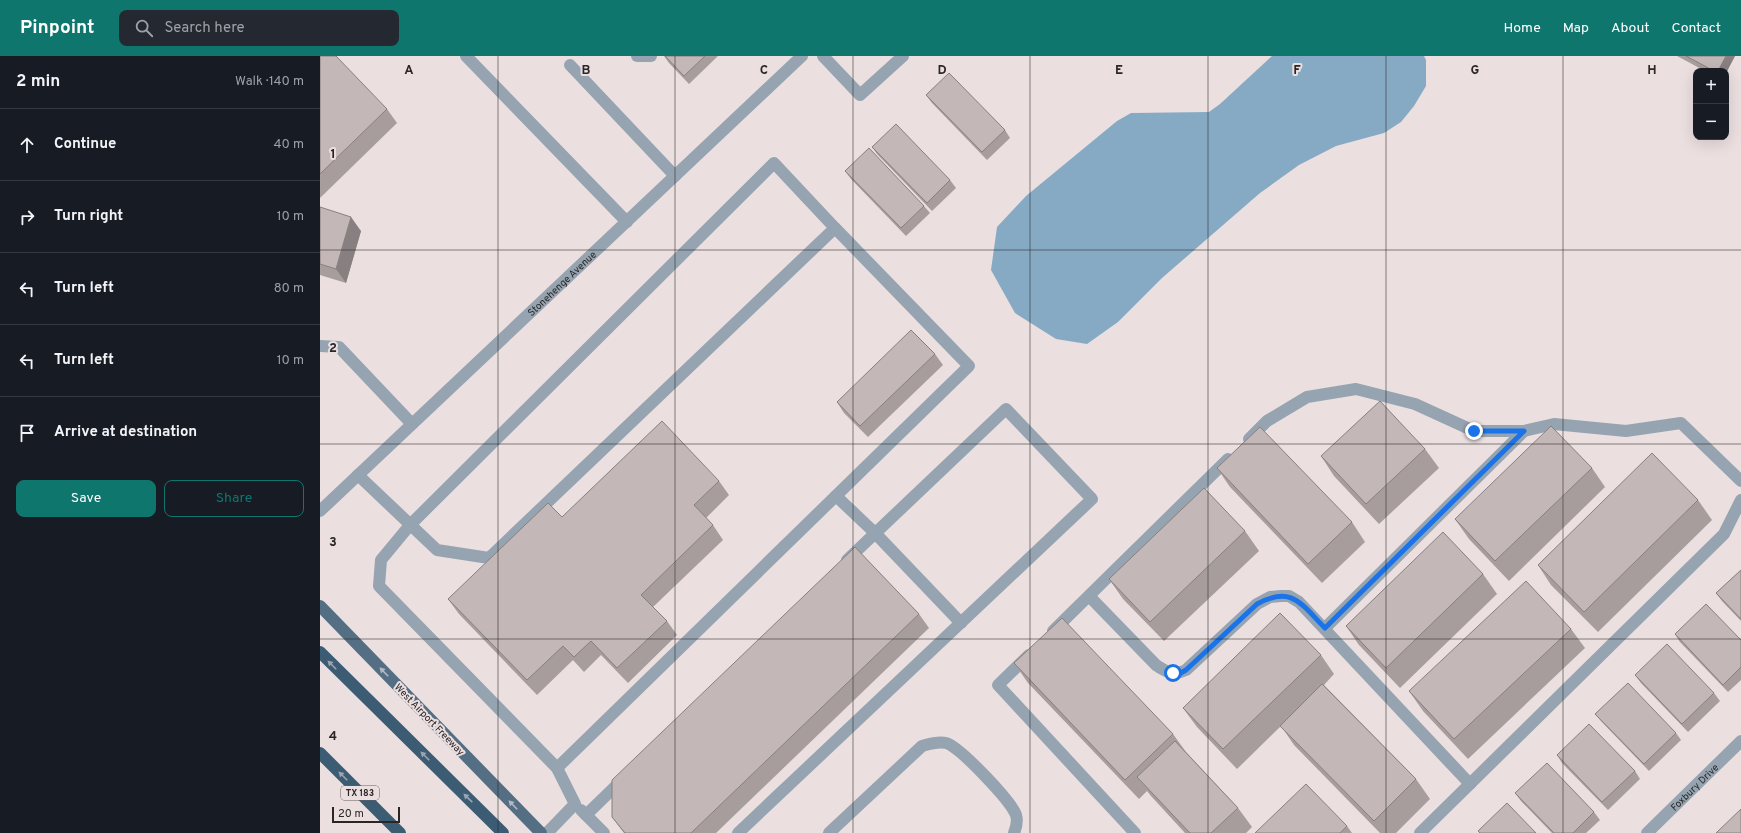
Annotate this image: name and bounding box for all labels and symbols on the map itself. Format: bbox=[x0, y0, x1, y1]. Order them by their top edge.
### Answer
text: A bbox=[404, 63, 414, 79]
text: B bbox=[582, 63, 591, 79]
text: C bbox=[760, 63, 768, 79]
text: D bbox=[937, 63, 947, 79]
text: E bbox=[1115, 63, 1123, 79]
text: F bbox=[1293, 63, 1301, 79]
text: G bbox=[1471, 63, 1480, 79]
text: H bbox=[1647, 63, 1657, 79]
text: 1 bbox=[330, 147, 336, 163]
street label: Stonehenge Avenue bbox=[525, 249, 600, 320]
text: 2 bbox=[329, 341, 337, 357]
route end bbox=[1465, 422, 1483, 440]
text: 3 bbox=[329, 535, 337, 551]
one-way arrow bbox=[327, 660, 337, 670]
route start bbox=[1164, 664, 1182, 682]
one-way arrow bbox=[379, 667, 389, 677]
street label: West Airport Freeway bbox=[391, 681, 467, 759]
text: 4 bbox=[329, 729, 337, 745]
one-way arrow bbox=[420, 751, 430, 761]
street label: Foxbury Drive bbox=[1668, 762, 1722, 814]
one-way arrow bbox=[338, 771, 348, 781]
road number: TX 183 bbox=[341, 786, 379, 800]
one-way arrow bbox=[463, 794, 473, 803]
one-way arrow bbox=[508, 800, 518, 810]
scale bar bbox=[332, 805, 400, 824]

